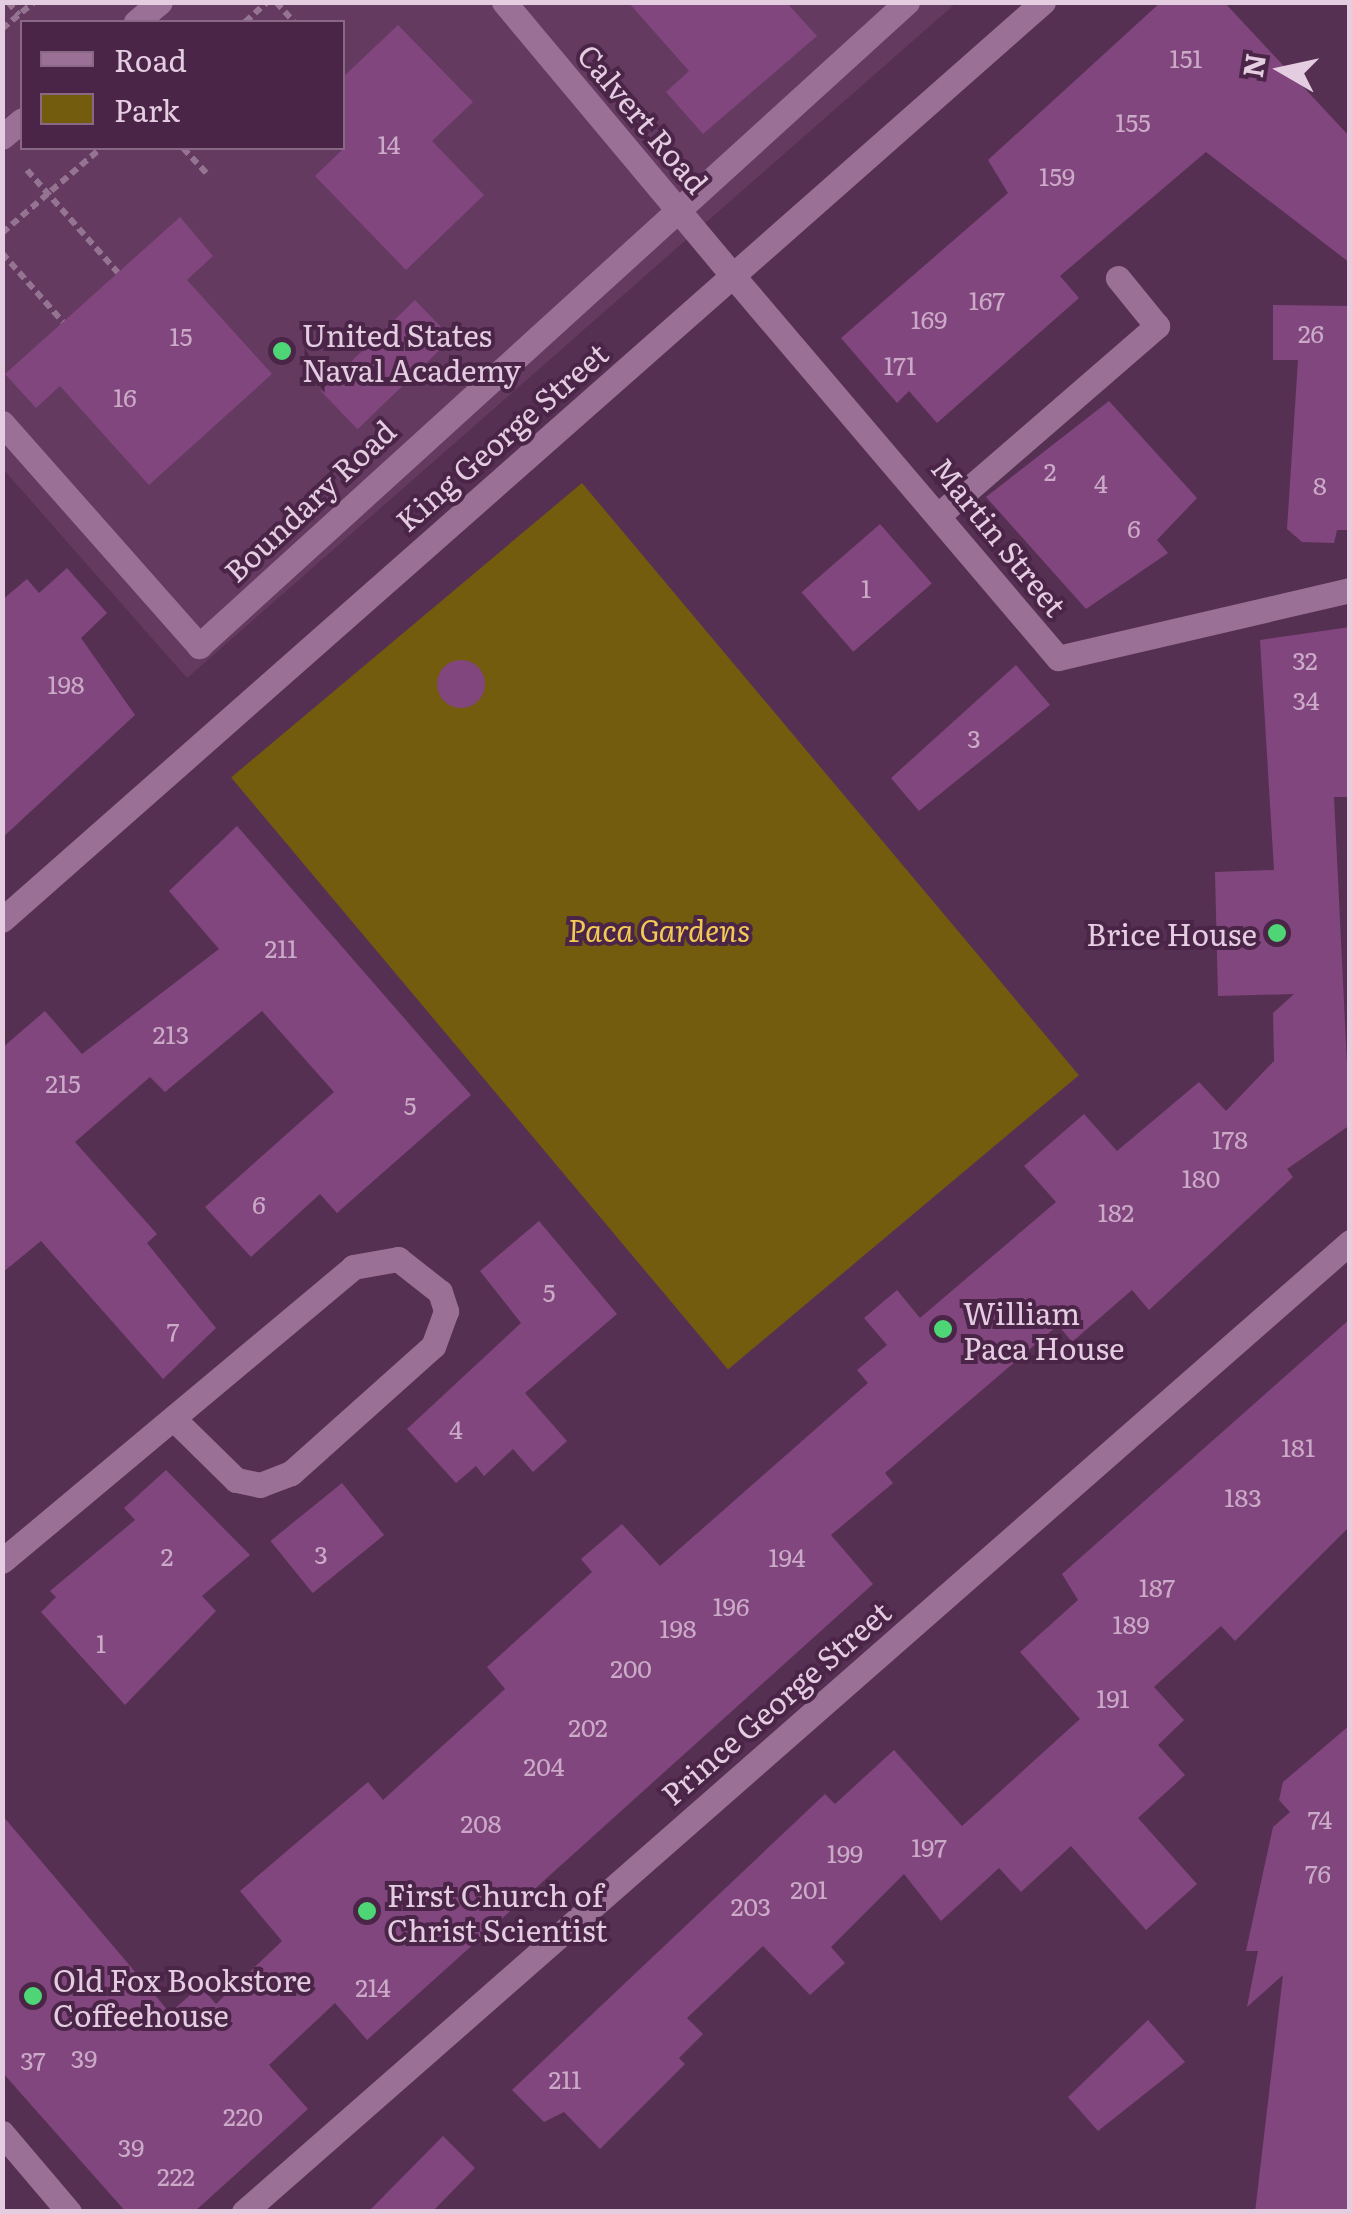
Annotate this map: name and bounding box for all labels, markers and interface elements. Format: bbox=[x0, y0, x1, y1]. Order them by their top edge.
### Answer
legend bbox=[20, 20, 345, 150]
north arrow bbox=[1232, 20, 1332, 120]
street label: Calvert Road bbox=[571, 36, 717, 200]
text: Road bbox=[114, 37, 187, 81]
house number: 151 bbox=[1169, 43, 1203, 73]
text: N bbox=[1230, 50, 1275, 80]
text: Park bbox=[114, 87, 180, 131]
house number: 155 bbox=[1115, 107, 1151, 137]
house number: 14 bbox=[378, 129, 400, 159]
house number: 159 bbox=[1039, 161, 1075, 191]
house number: 167 bbox=[969, 285, 1005, 315]
house number: 169 bbox=[911, 304, 947, 334]
place label: United States Naval Academy bbox=[302, 316, 521, 386]
house number: 26 bbox=[1298, 318, 1324, 348]
house number: 15 bbox=[170, 321, 192, 351]
street label: King George Street bbox=[388, 334, 614, 538]
marker: United States Naval Academy bbox=[271, 340, 293, 362]
house number: 171 bbox=[884, 350, 916, 380]
house number: 16 bbox=[113, 382, 137, 412]
street label: Boundary Road bbox=[216, 412, 402, 588]
street label: Martin Street bbox=[925, 450, 1075, 622]
house number: 2 bbox=[1044, 456, 1056, 486]
house number: 4 bbox=[1094, 468, 1108, 498]
house number: 8 bbox=[1313, 470, 1327, 500]
house number: 6 bbox=[1127, 513, 1141, 543]
house number: 1 bbox=[861, 573, 871, 603]
house number: 32 bbox=[1292, 645, 1318, 675]
house number: 198 bbox=[47, 669, 85, 699]
house number: 34 bbox=[1292, 685, 1320, 715]
house number: 3 bbox=[967, 723, 981, 753]
park label: Paca Gardens bbox=[568, 911, 750, 947]
place label: Brice House bbox=[1086, 915, 1257, 951]
marker: Brice House bbox=[1266, 922, 1288, 944]
house number: 211 bbox=[264, 933, 298, 963]
house number: 213 bbox=[153, 1019, 189, 1049]
house number: 215 bbox=[45, 1068, 81, 1098]
house number: 5 bbox=[404, 1090, 416, 1120]
house number: 178 bbox=[1212, 1124, 1248, 1154]
house number: 180 bbox=[1182, 1163, 1220, 1193]
house number: 6 bbox=[252, 1189, 266, 1219]
house number: 182 bbox=[1098, 1197, 1134, 1227]
house number: 5 bbox=[543, 1277, 555, 1307]
place label: William Paca House bbox=[963, 1294, 1125, 1364]
house number: 7 bbox=[167, 1316, 179, 1346]
marker: William Paca House bbox=[932, 1318, 954, 1340]
house number: 4 bbox=[449, 1414, 463, 1444]
house number: 181 bbox=[1281, 1432, 1315, 1462]
house number: 183 bbox=[1224, 1482, 1262, 1512]
house number: 3 bbox=[314, 1539, 328, 1569]
house number: 2 bbox=[161, 1541, 173, 1571]
house number: 194 bbox=[768, 1542, 806, 1572]
house number: 187 bbox=[1139, 1572, 1175, 1602]
house number: 196 bbox=[713, 1591, 749, 1621]
street label: Prince George Street bbox=[653, 1593, 897, 1811]
house number: 189 bbox=[1112, 1609, 1150, 1639]
house number: 198 bbox=[659, 1613, 697, 1643]
house number: 1 bbox=[96, 1628, 106, 1658]
house number: 200 bbox=[610, 1653, 652, 1683]
house number: 191 bbox=[1096, 1683, 1130, 1713]
house number: 202 bbox=[568, 1712, 608, 1742]
house number: 204 bbox=[524, 1751, 564, 1781]
house number: 74 bbox=[1308, 1804, 1332, 1834]
house number: 208 bbox=[461, 1808, 501, 1838]
house number: 197 bbox=[911, 1832, 947, 1862]
house number: 199 bbox=[827, 1838, 863, 1868]
house number: 76 bbox=[1305, 1858, 1331, 1888]
house number: 201 bbox=[790, 1874, 828, 1904]
place label: First Church of Christ Scientist bbox=[387, 1876, 607, 1946]
house number: 203 bbox=[731, 1891, 771, 1921]
marker: First Church of Christ Scientist bbox=[356, 1900, 378, 1922]
place label: Old Fox Bookstore Coffeehouse bbox=[53, 1961, 312, 2032]
house number: 214 bbox=[355, 1972, 391, 2002]
marker: Old Fox Bookstore Coffeehouse bbox=[22, 1985, 44, 2007]
house number: 39 bbox=[71, 2043, 97, 2073]
house number: 37 bbox=[20, 2045, 46, 2075]
house number: 211 bbox=[548, 2064, 582, 2094]
house number: 220 bbox=[223, 2101, 263, 2131]
house number: 39 bbox=[118, 2132, 144, 2162]
house number: 222 bbox=[157, 2161, 195, 2191]

